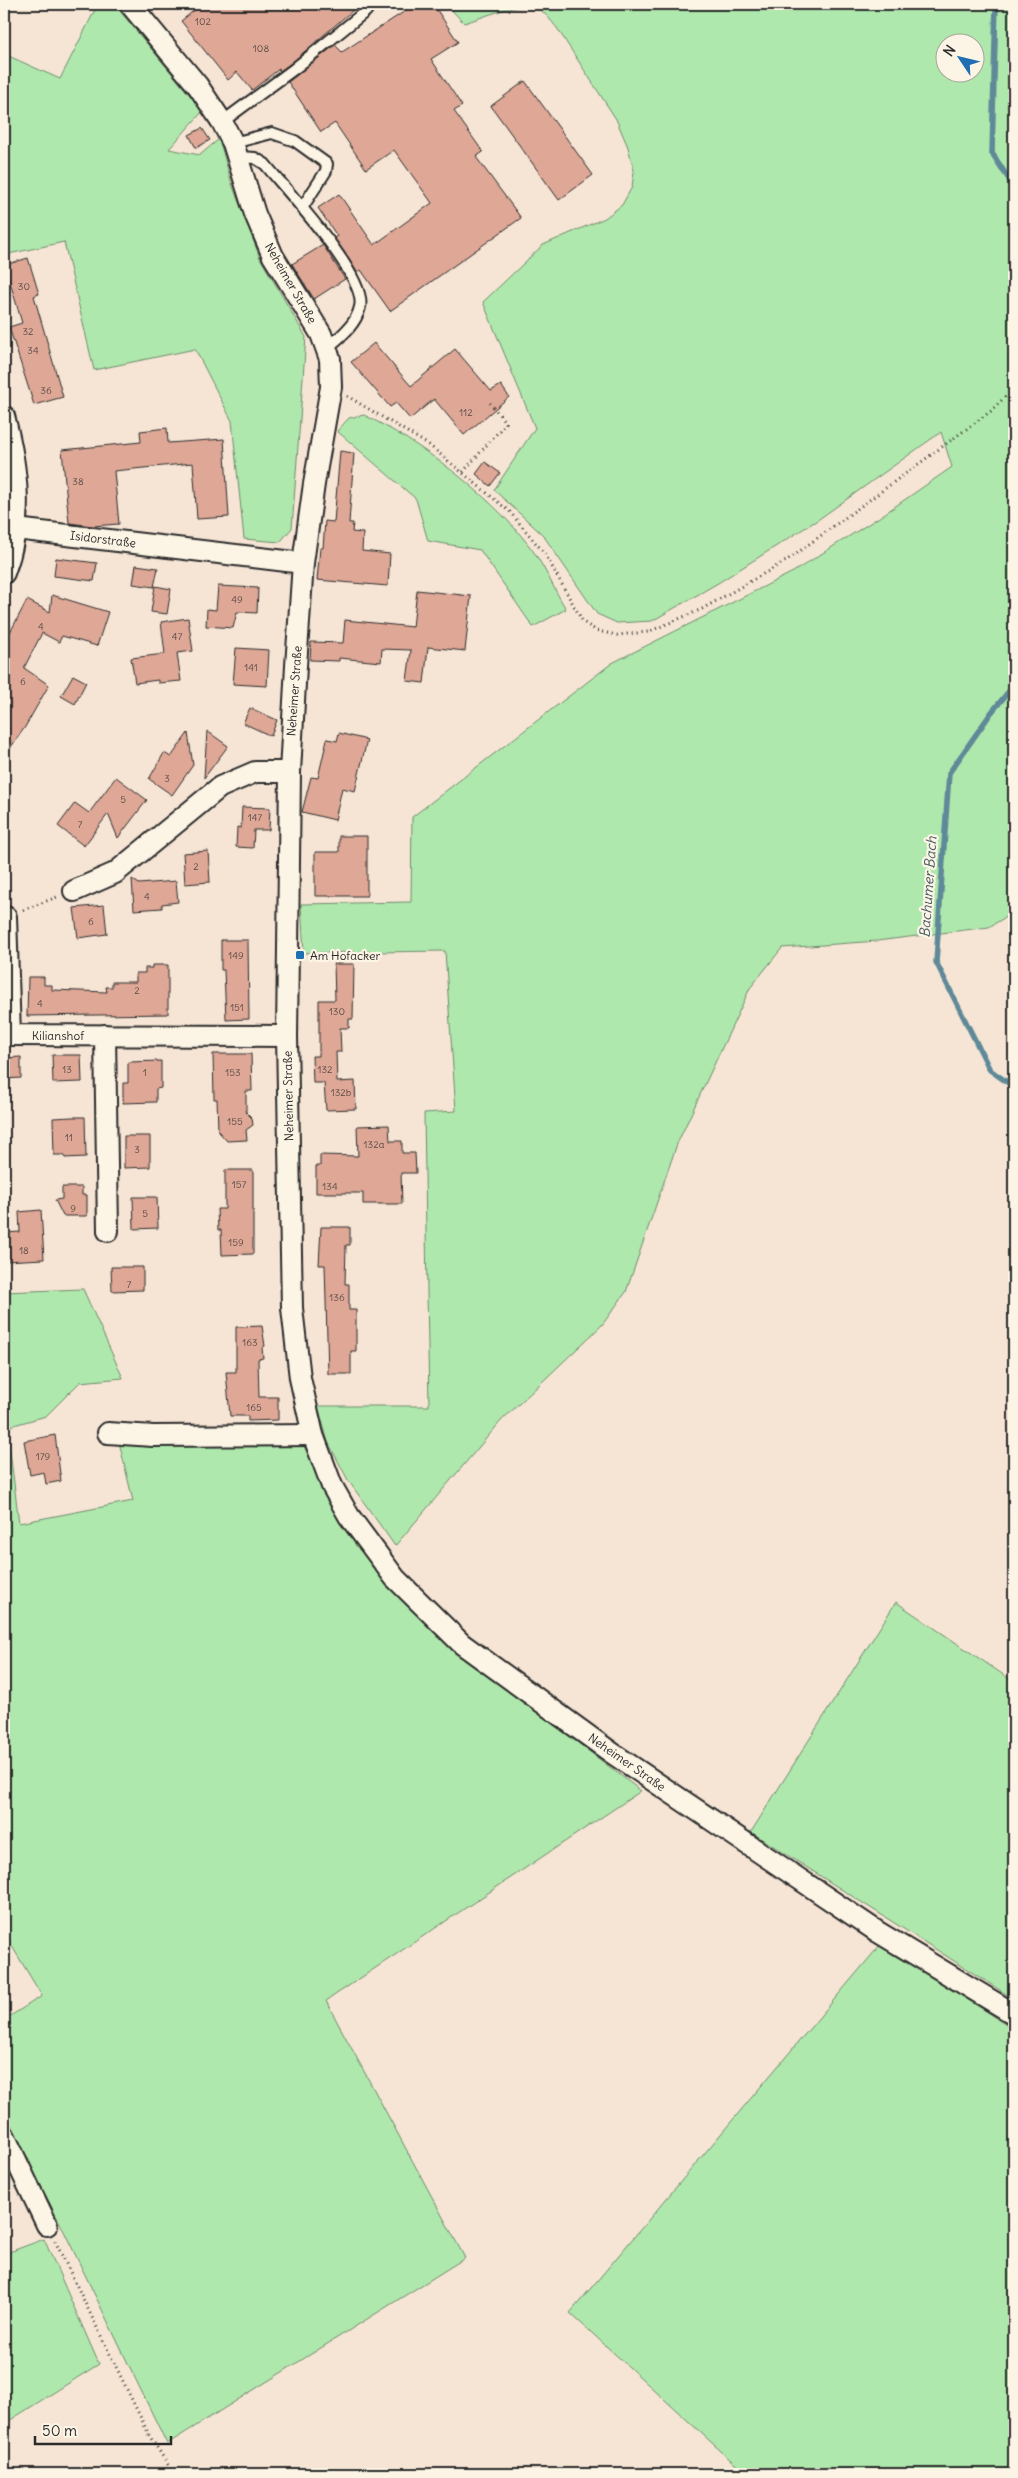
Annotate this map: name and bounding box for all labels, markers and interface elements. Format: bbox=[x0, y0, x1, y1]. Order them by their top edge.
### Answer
house number: 102 bbox=[195, 15, 212, 28]
north arrow bbox=[936, 32, 986, 82]
text: N bbox=[939, 41, 960, 60]
house number: 108 bbox=[253, 42, 269, 55]
street label: Neheimer Straße bbox=[262, 240, 320, 326]
house number: 30 bbox=[18, 280, 30, 293]
house number: 32 bbox=[22, 325, 34, 338]
house number: 34 bbox=[27, 344, 39, 357]
house number: 36 bbox=[40, 384, 52, 397]
house number: 112 bbox=[459, 406, 473, 419]
house number: 38 bbox=[72, 475, 84, 488]
street label: Isidorstraße bbox=[69, 528, 137, 550]
house number: 49 bbox=[231, 593, 243, 606]
house number: 4 bbox=[38, 620, 44, 633]
house number: 47 bbox=[172, 630, 182, 643]
street label: Neheimer Straße bbox=[283, 645, 305, 737]
house number: 141 bbox=[244, 661, 258, 674]
house number: 6 bbox=[20, 675, 26, 688]
house number: 3 bbox=[164, 772, 170, 785]
house number: 5 bbox=[120, 793, 126, 806]
house number: 147 bbox=[248, 811, 262, 824]
house number: 7 bbox=[78, 818, 83, 831]
water label: Bachumer Bach bbox=[915, 835, 941, 938]
house number: 2 bbox=[193, 860, 199, 873]
house number: 4 bbox=[144, 890, 150, 903]
house number: 6 bbox=[88, 915, 94, 928]
place label: Am Hofacker bbox=[310, 948, 381, 963]
house number: 149 bbox=[228, 949, 244, 962]
marker: Am Hofacker bbox=[294, 949, 306, 961]
house number: 2 bbox=[134, 984, 140, 997]
house number: 4 bbox=[37, 997, 43, 1010]
house number: 151 bbox=[230, 1001, 244, 1014]
house number: 130 bbox=[329, 1005, 345, 1018]
street label: Kilianshof bbox=[32, 1028, 85, 1043]
street label: Neheimer Straße bbox=[280, 1051, 296, 1141]
house number: 13 bbox=[62, 1063, 72, 1076]
house number: 132 bbox=[317, 1063, 333, 1076]
house number: 1 bbox=[143, 1066, 147, 1079]
house number: 153 bbox=[225, 1066, 241, 1079]
house number: 132b bbox=[331, 1086, 352, 1099]
house number: 155 bbox=[227, 1115, 243, 1128]
house number: 11 bbox=[65, 1131, 73, 1144]
house number: 132a bbox=[364, 1138, 385, 1151]
house number: 3 bbox=[134, 1143, 140, 1156]
house number: 157 bbox=[232, 1178, 246, 1191]
house number: 134 bbox=[322, 1180, 338, 1193]
house number: 9 bbox=[70, 1202, 76, 1215]
house number: 5 bbox=[142, 1207, 148, 1220]
house number: 159 bbox=[228, 1236, 244, 1249]
house number: 18 bbox=[19, 1244, 29, 1257]
house number: 7 bbox=[127, 1278, 132, 1291]
house number: 136 bbox=[329, 1291, 345, 1304]
house number: 163 bbox=[242, 1336, 258, 1349]
house number: 165 bbox=[246, 1401, 262, 1414]
house number: 179 bbox=[36, 1450, 51, 1463]
street label: Neheimer Straße bbox=[586, 1730, 668, 1794]
scale bar bbox=[35, 2413, 171, 2445]
text: 50 m bbox=[42, 2421, 77, 2440]

